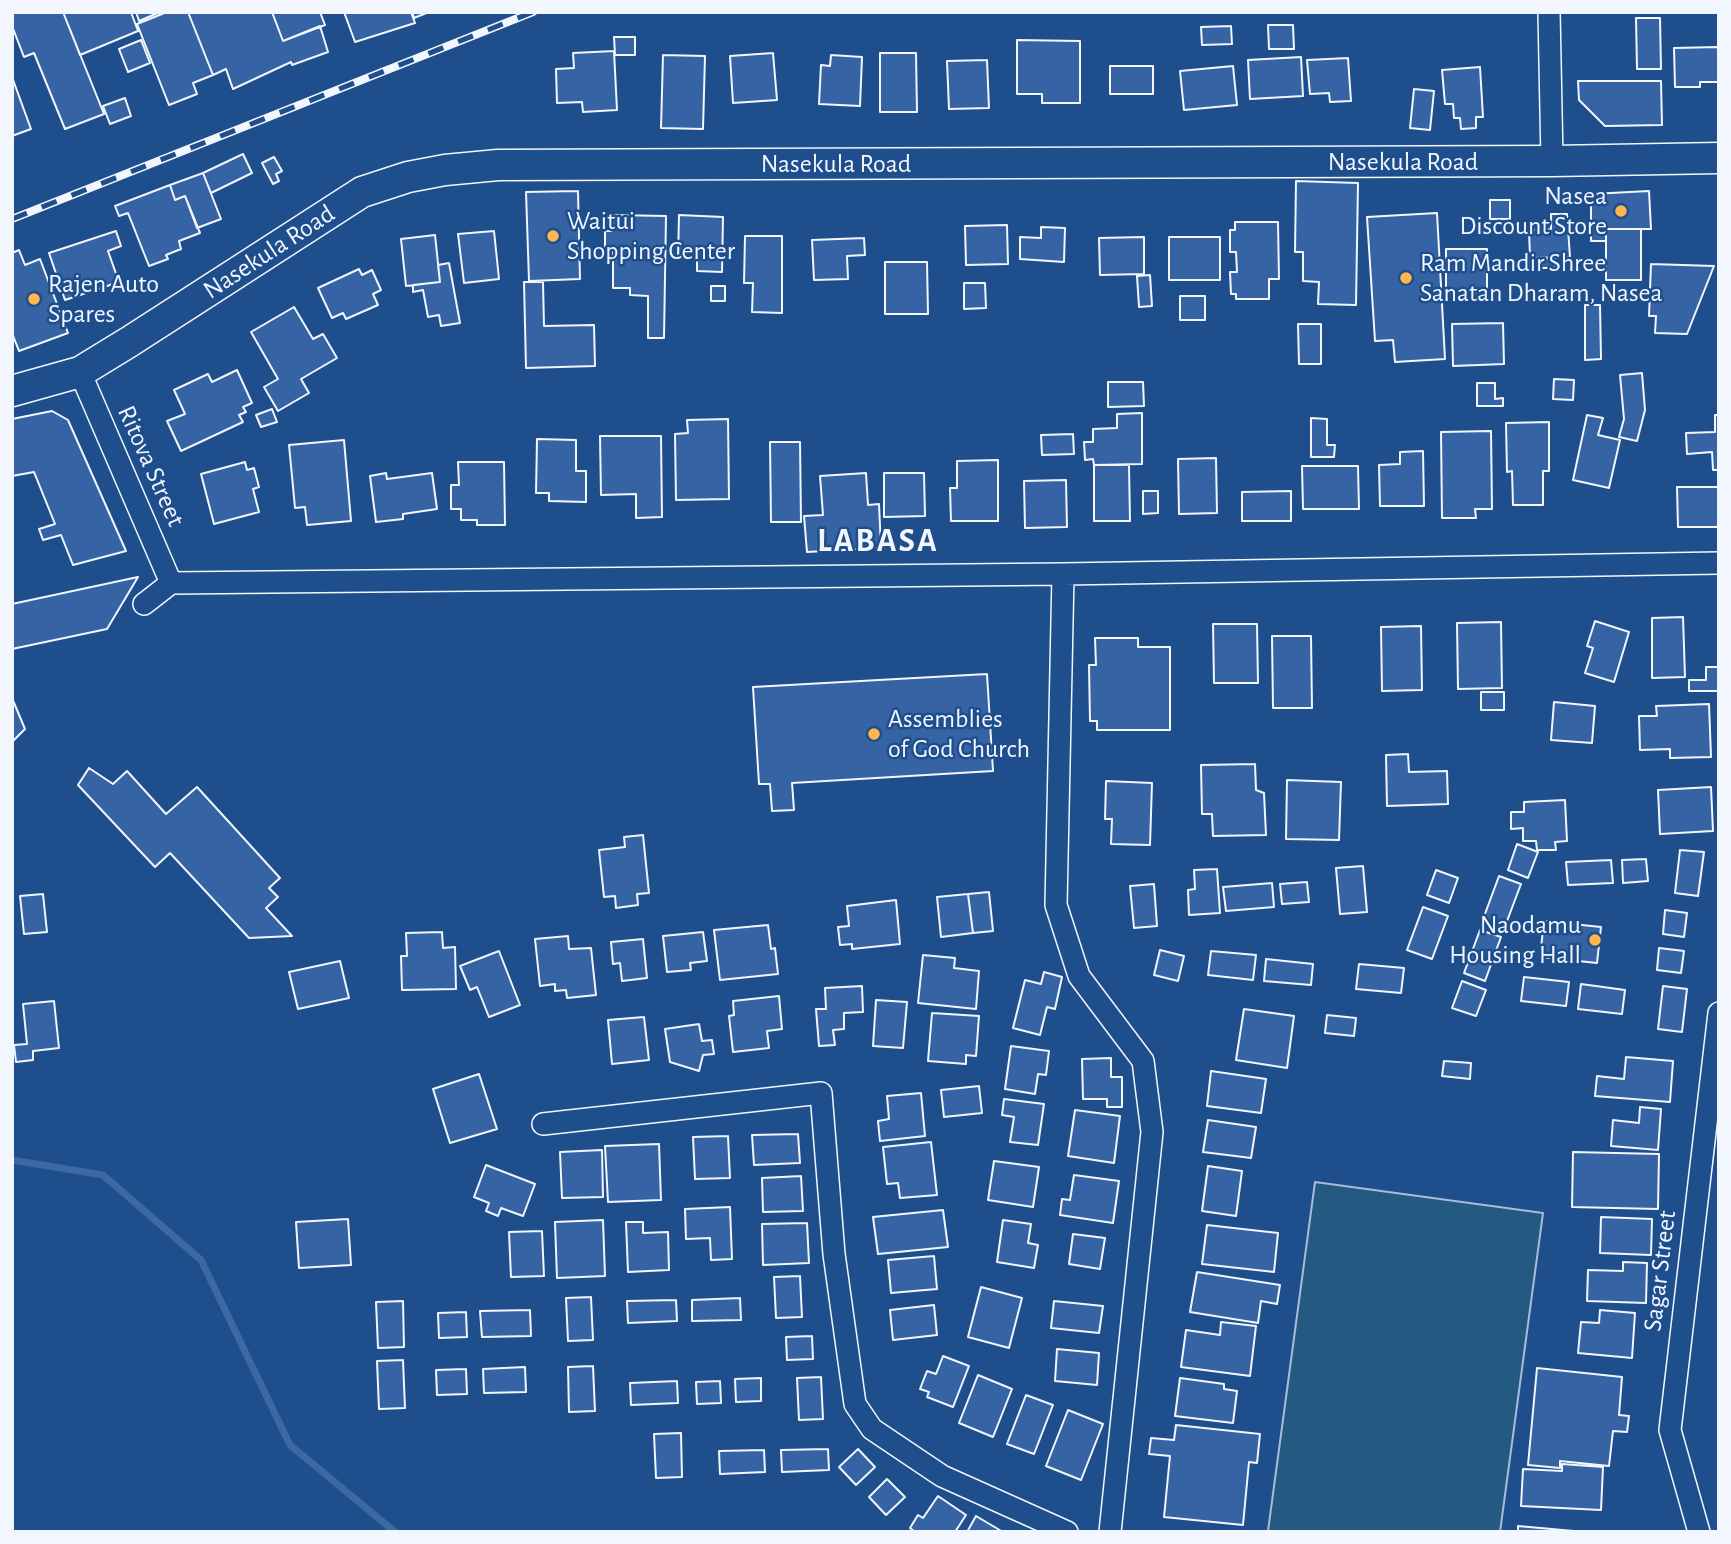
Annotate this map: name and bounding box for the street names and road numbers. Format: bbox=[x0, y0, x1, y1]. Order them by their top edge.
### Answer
street label: Nasekula Road bbox=[1328, 146, 1478, 178]
street label: Nasekula Road bbox=[761, 148, 911, 180]
street label: Nasekula Road bbox=[197, 198, 341, 306]
street label: Ritova Street bbox=[110, 401, 192, 531]
street label: Sagar Street bbox=[1637, 1209, 1683, 1333]

